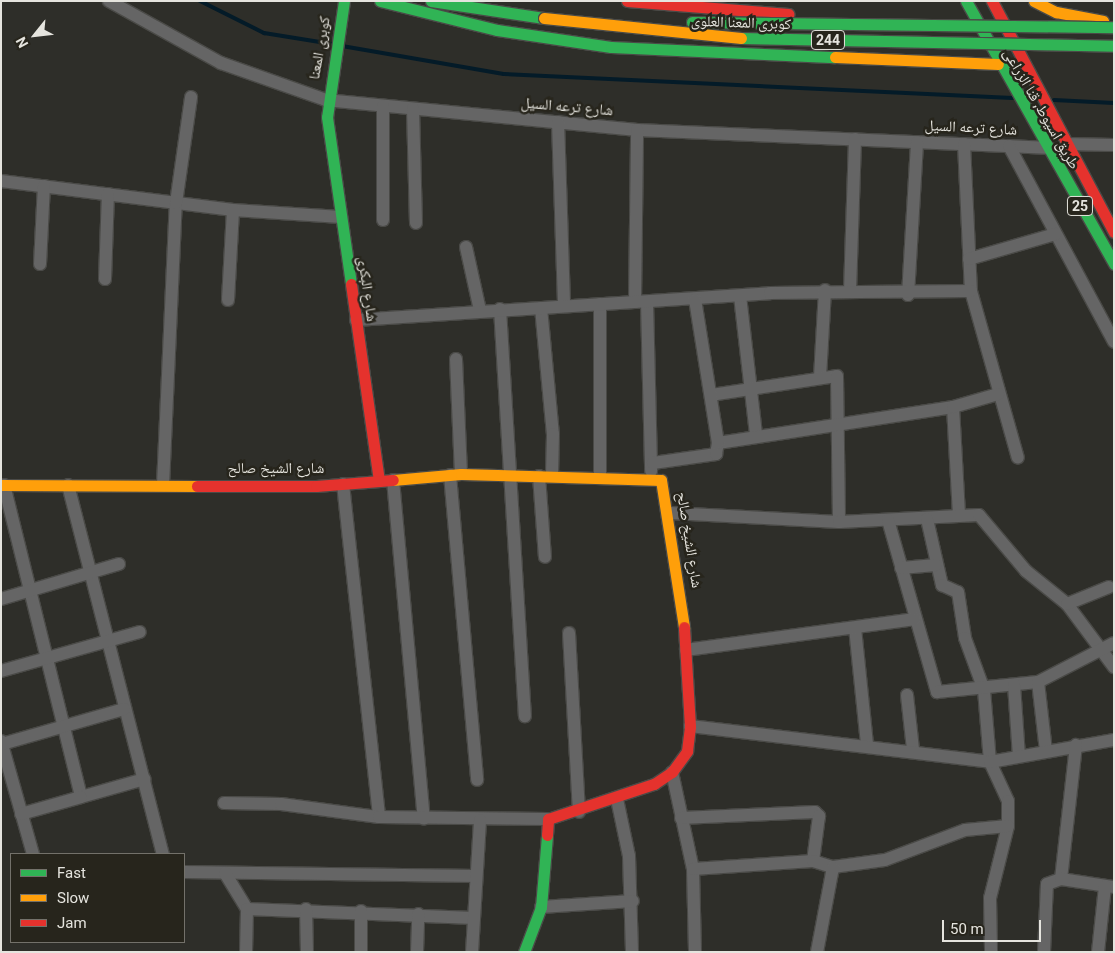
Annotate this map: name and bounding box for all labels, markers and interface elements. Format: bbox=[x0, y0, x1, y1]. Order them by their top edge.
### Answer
north arrow bbox=[10, 10, 60, 60]
street label: كوبرى المعنا العلوى bbox=[691, 12, 791, 34]
street label: كوبرى المعنا bbox=[306, 15, 334, 81]
road number: 244 bbox=[810, 28, 846, 52]
text: N bbox=[12, 34, 31, 50]
street label: طريق اسيوط, قنا الزراعى bbox=[999, 45, 1083, 173]
street label: شارع ترعه السيل bbox=[520, 94, 614, 120]
street label: شارع ترعه السيل bbox=[924, 117, 1018, 139]
road number: 25 bbox=[1066, 195, 1094, 218]
street label: شارع البكرى bbox=[354, 255, 380, 323]
street label: شارع الشيخ صالح bbox=[228, 460, 324, 478]
street label: شارع الشيخ صالح bbox=[673, 491, 705, 589]
legend bbox=[10, 853, 185, 943]
text: Fast bbox=[57, 864, 86, 882]
text: Slow bbox=[57, 889, 89, 907]
scale bar bbox=[945, 910, 1044, 942]
text: Jam bbox=[57, 914, 87, 932]
text: 50 m bbox=[950, 920, 984, 938]

